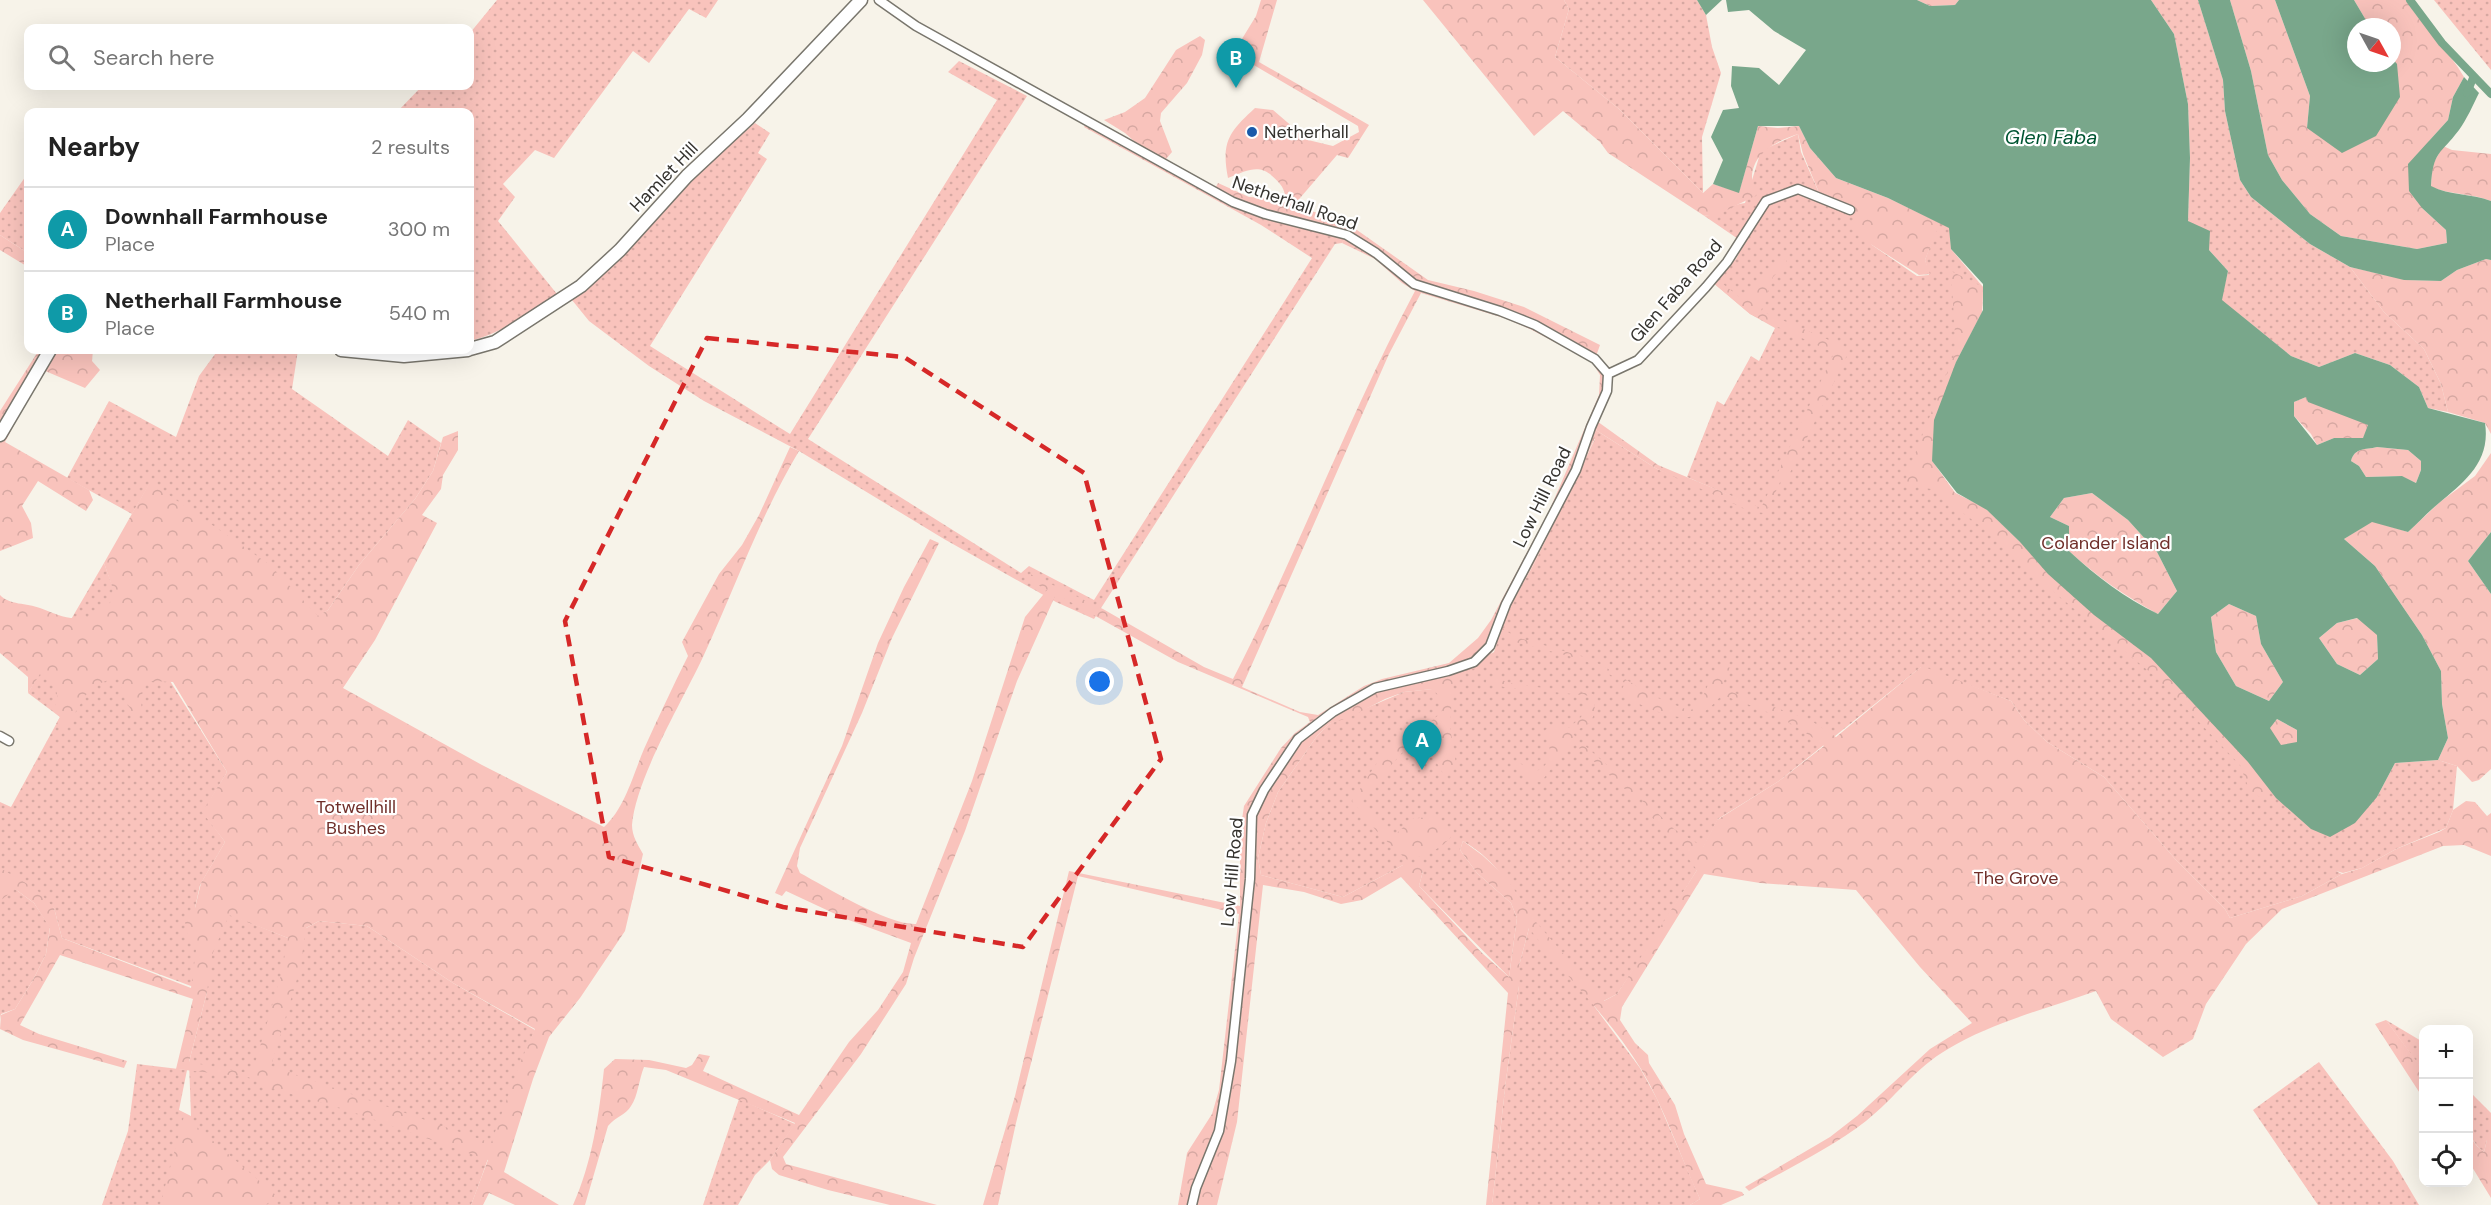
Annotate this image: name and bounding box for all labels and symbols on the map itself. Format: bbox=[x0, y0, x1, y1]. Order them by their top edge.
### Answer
north arrow bbox=[2347, 18, 2401, 72]
pin: B bbox=[1216, 38, 1256, 88]
place label: Netherhall bbox=[1264, 120, 1349, 144]
water label: Glen Faba bbox=[2005, 124, 2097, 150]
marker: Netherhall bbox=[1245, 125, 1259, 139]
street label: Hamlet Hill bbox=[625, 137, 703, 217]
street label: Netherhall Road bbox=[1229, 170, 1361, 236]
street label: Glen Faba Road bbox=[1624, 234, 1728, 348]
street label: Low Hill Road bbox=[1507, 443, 1577, 551]
park label: Colander Island bbox=[2041, 531, 2171, 555]
your location bbox=[1085, 667, 1114, 696]
pin: A bbox=[1402, 720, 1442, 770]
park label: Totwellhill Bushes bbox=[316, 795, 396, 840]
street label: Low Hill Road bbox=[1215, 817, 1249, 927]
park label: The Grove bbox=[1974, 866, 2058, 890]

